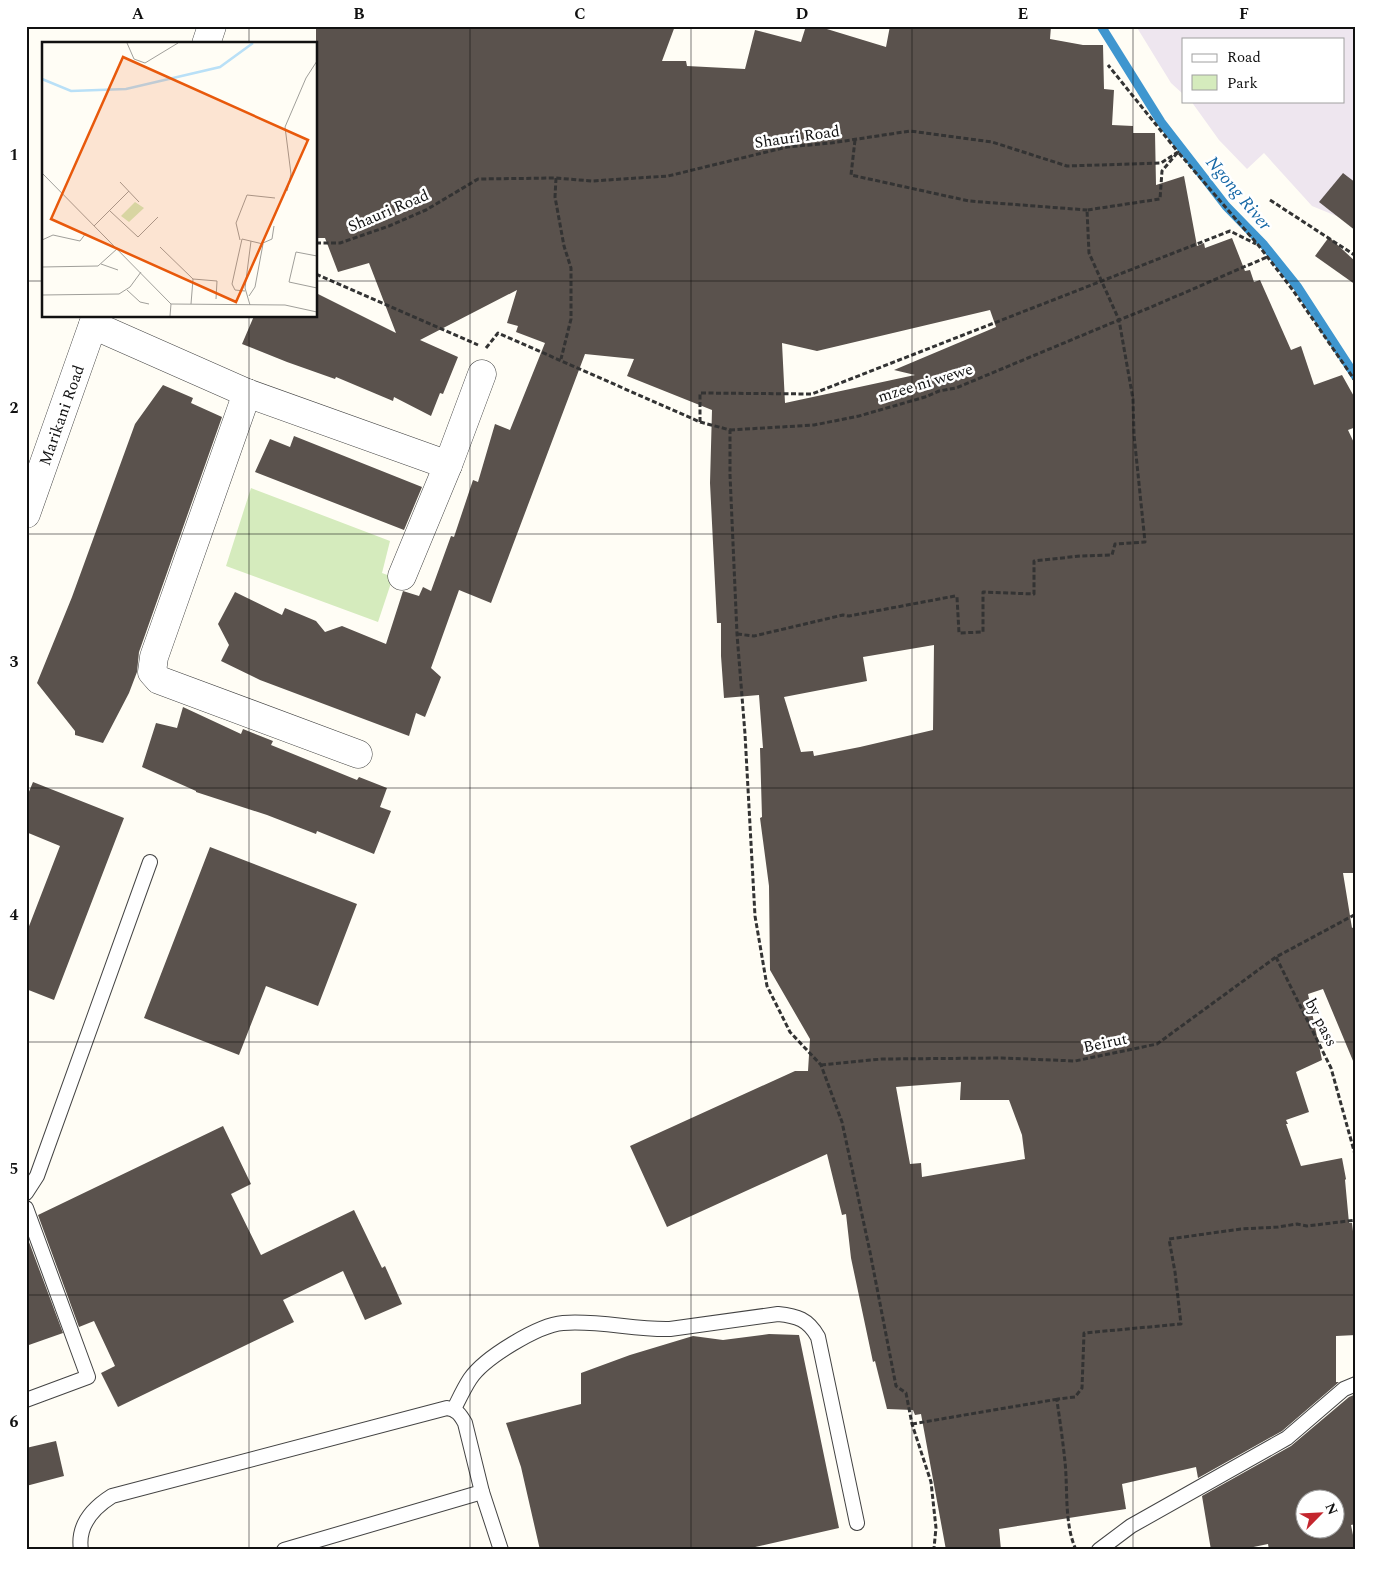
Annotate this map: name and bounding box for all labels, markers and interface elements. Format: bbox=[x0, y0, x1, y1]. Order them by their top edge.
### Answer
text: A bbox=[132, 2, 145, 26]
text: B bbox=[353, 2, 365, 26]
text: C bbox=[574, 2, 586, 26]
text: D bbox=[796, 2, 809, 26]
text: E bbox=[1018, 2, 1028, 26]
text: F bbox=[1239, 2, 1249, 26]
legend bbox=[1182, 38, 1344, 102]
inset map bbox=[42, 42, 318, 318]
text: Road bbox=[1227, 46, 1261, 69]
text: Park bbox=[1227, 72, 1258, 95]
street label: Shauri Road bbox=[753, 119, 841, 155]
text: 1 bbox=[10, 143, 18, 167]
water label: Ngong River bbox=[1199, 150, 1279, 237]
street label: Shauri Road bbox=[344, 183, 433, 239]
street label: mzee ni wewe bbox=[875, 357, 976, 409]
street label: Marikani Road bbox=[33, 362, 91, 469]
text: 2 bbox=[10, 396, 19, 420]
text: 3 bbox=[10, 650, 19, 674]
text: 4 bbox=[10, 903, 19, 927]
street label: by pass bbox=[1299, 994, 1343, 1051]
street label: Beirut bbox=[1081, 1027, 1130, 1059]
text: 5 bbox=[10, 1157, 18, 1181]
text: 6 bbox=[10, 1410, 19, 1434]
north arrow bbox=[1294, 1488, 1344, 1538]
text: N bbox=[1320, 1499, 1343, 1518]

